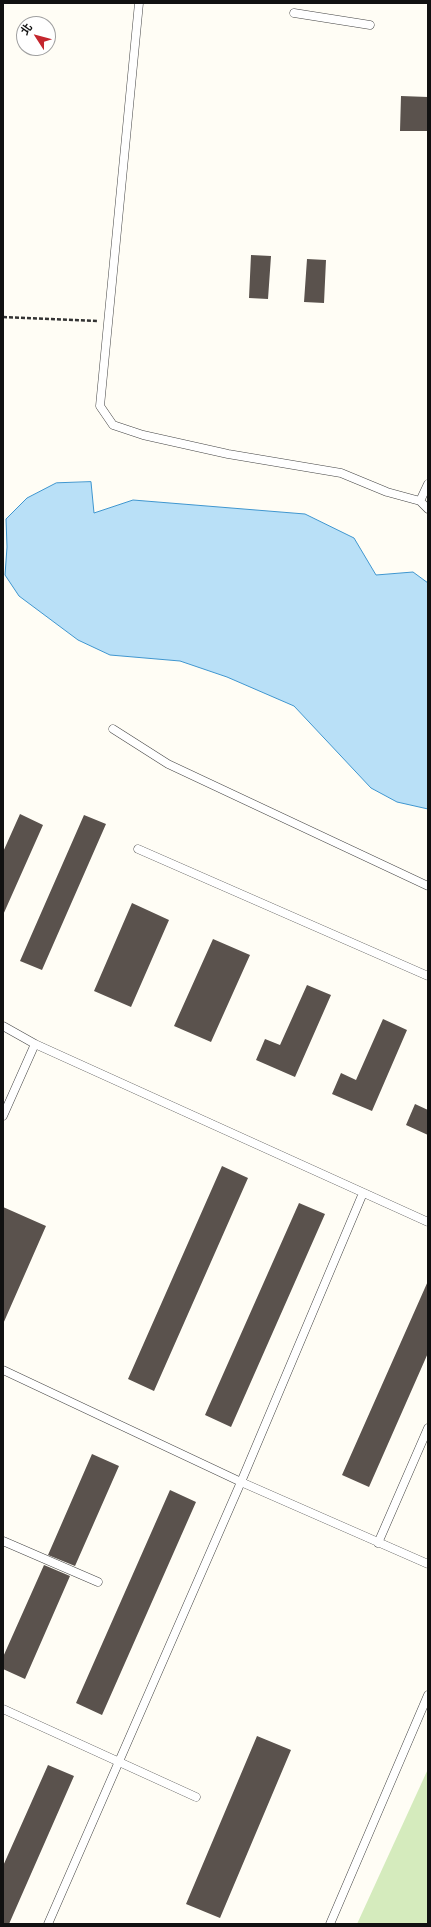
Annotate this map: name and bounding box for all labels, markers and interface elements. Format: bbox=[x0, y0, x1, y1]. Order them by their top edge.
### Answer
north arrow bbox=[16, 16, 56, 56]
text: 北 bbox=[18, 21, 35, 38]

